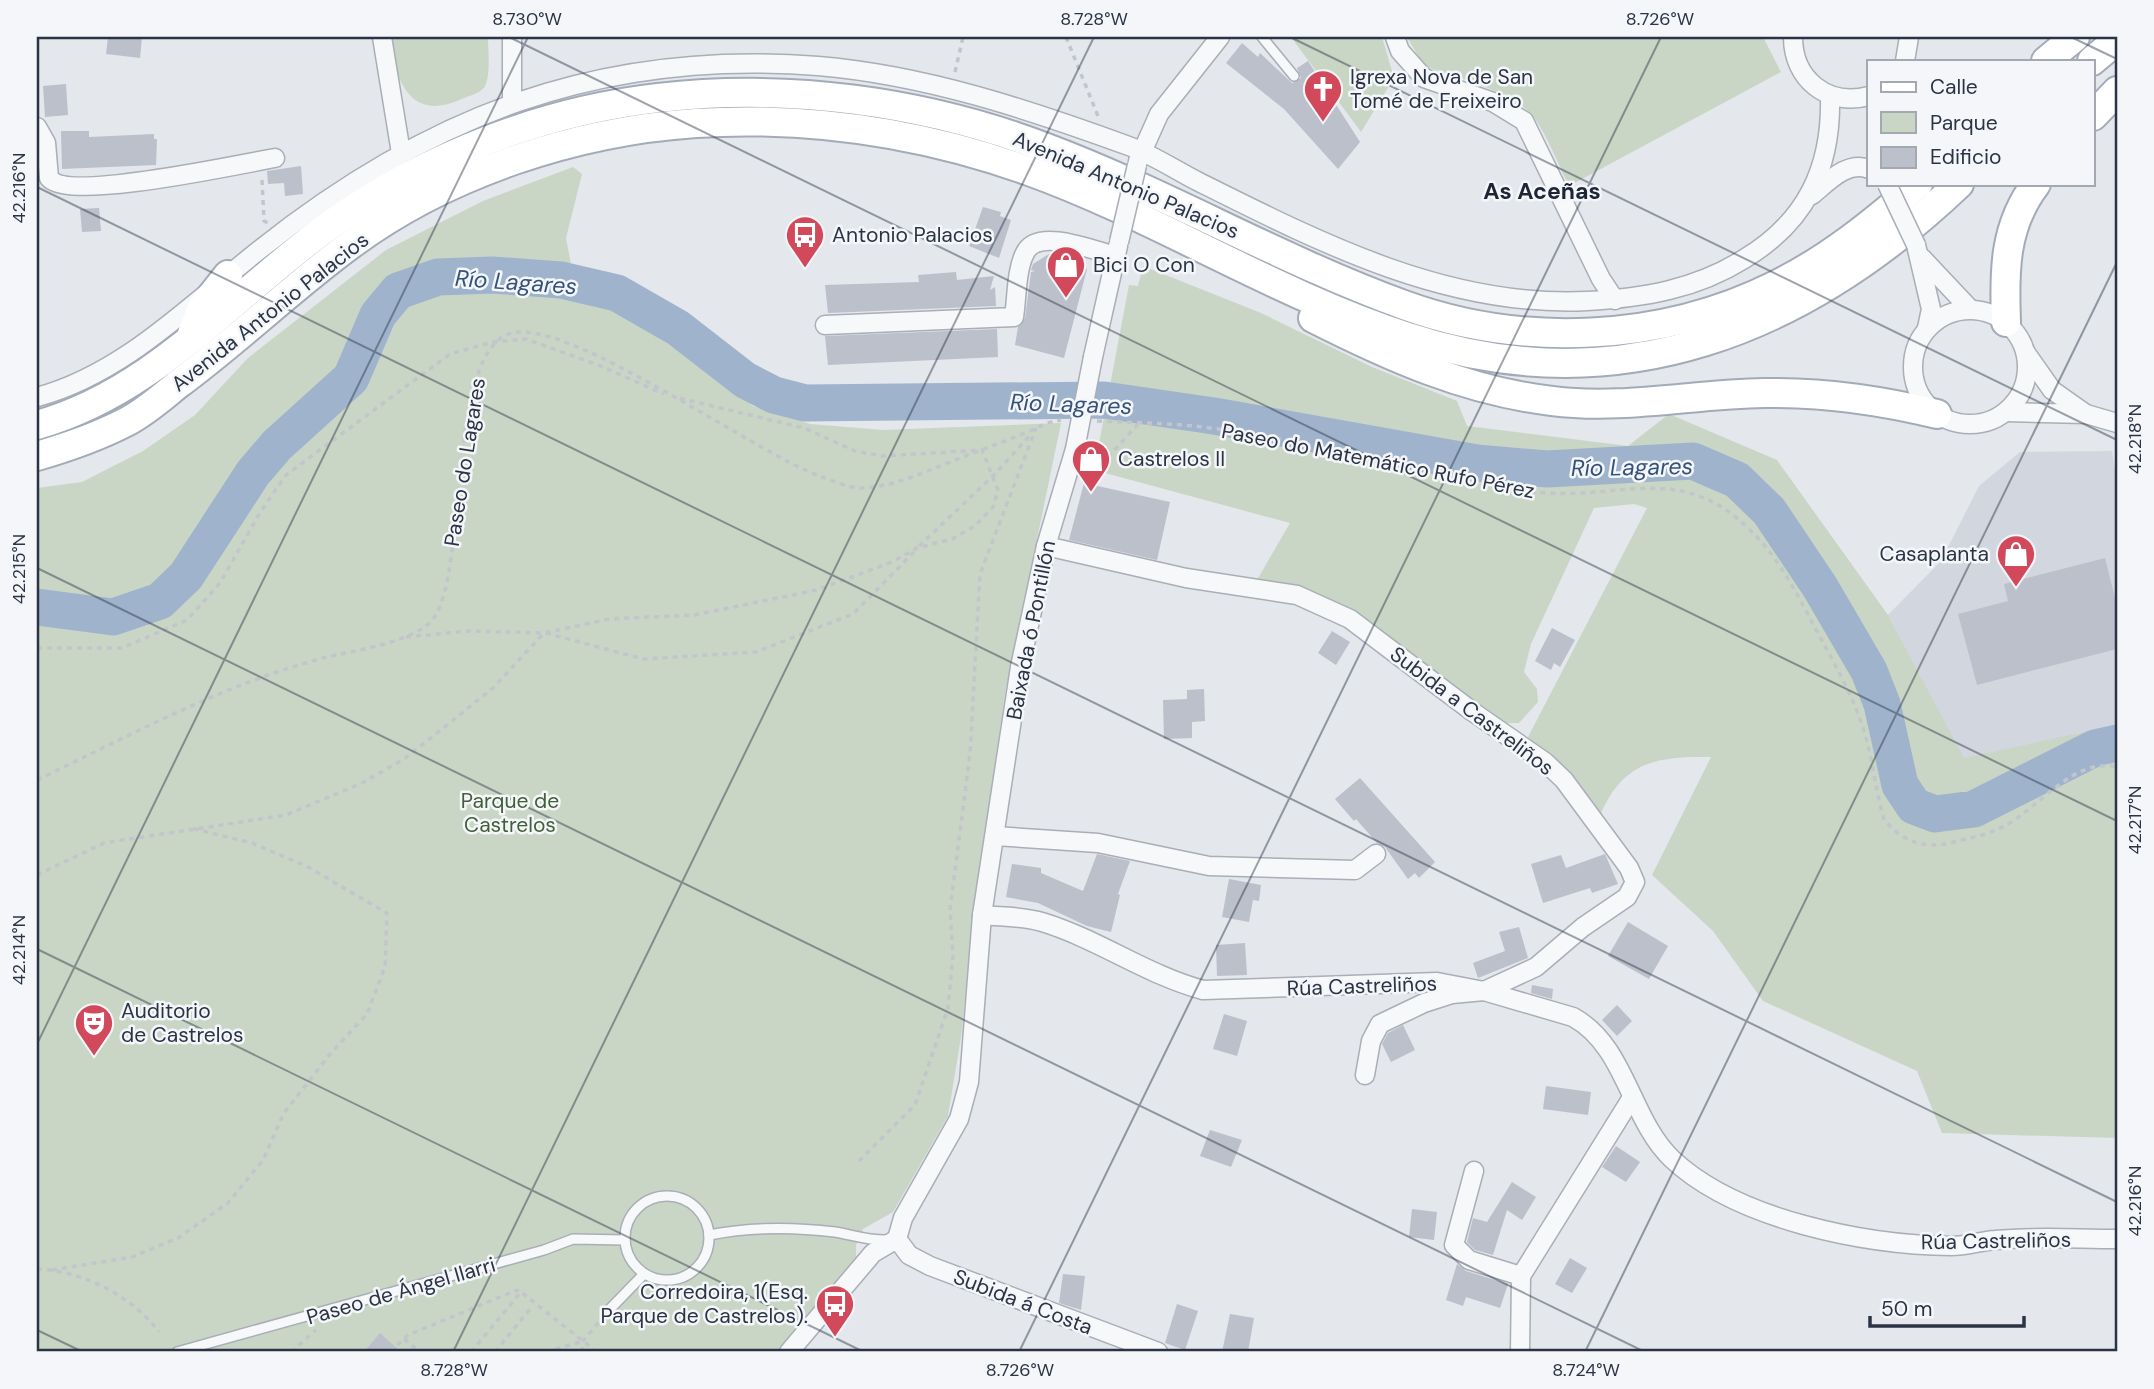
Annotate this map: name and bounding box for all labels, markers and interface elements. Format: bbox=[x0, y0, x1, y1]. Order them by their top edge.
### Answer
text: 8.730°W bbox=[492, 7, 562, 31]
text: 8.728°W bbox=[1060, 7, 1128, 31]
text: 8.726°W bbox=[1626, 7, 1694, 31]
legend bbox=[1867, 60, 2094, 186]
place label: Igrexa Nova de San Tomé de Freixeiro bbox=[1350, 63, 1533, 115]
church icon: Igrexa Nova de San Tomé de Freixeiro bbox=[1302, 68, 1344, 123]
text: Calle bbox=[1930, 73, 1978, 101]
text: Parque bbox=[1930, 109, 1998, 137]
street label: Avenida Antonio Palacios bbox=[1008, 125, 1244, 245]
text: Edificio bbox=[1930, 143, 2001, 171]
text: 42.216°N bbox=[7, 153, 31, 223]
district label: As Aceñas bbox=[1483, 176, 1601, 206]
bus stop icon: Antonio Palacios bbox=[784, 214, 826, 269]
place label: Antonio Palacios bbox=[832, 221, 993, 249]
street label: Avenida Antonio Palacios bbox=[165, 226, 375, 398]
shop icon: Bici O Con bbox=[1045, 244, 1087, 299]
place label: Bici O Con bbox=[1093, 251, 1195, 279]
water label: Río Lagares bbox=[454, 263, 578, 301]
street label: Paseo do Lagares bbox=[438, 376, 492, 548]
water label: Río Lagares bbox=[1009, 387, 1133, 421]
text: 42.218°N bbox=[2123, 404, 2147, 474]
street label: Paseo do Matemático Rufo Pérez bbox=[1219, 417, 1537, 505]
shop icon: Castrelos II bbox=[1070, 438, 1112, 493]
place label: Castrelos II bbox=[1118, 445, 1225, 473]
water label: Río Lagares bbox=[1571, 451, 1693, 483]
shop icon: Casaplanta bbox=[1995, 533, 2037, 588]
text: 42.215°N bbox=[7, 534, 31, 604]
street label: Baixada ó Pontillón bbox=[1000, 538, 1062, 722]
place label: Casaplanta bbox=[1880, 540, 1989, 568]
street label: Subida a Castreliños bbox=[1384, 640, 1560, 782]
text: 42.217°N bbox=[2123, 785, 2147, 855]
park label: Parque de Castrelos bbox=[461, 787, 559, 839]
text: 42.214°N bbox=[7, 915, 31, 985]
street label: Rúa Castreliños bbox=[1286, 969, 1438, 1003]
place label: Auditorio de Castrelos bbox=[121, 997, 243, 1049]
theatre icon: Auditorio de Castrelos bbox=[73, 1002, 115, 1057]
text: 42.216°N bbox=[2123, 1166, 2147, 1236]
street label: Rúa Castreliños bbox=[1921, 1226, 2071, 1256]
street label: Paseo de Ángel Ilarri bbox=[303, 1251, 499, 1331]
street label: Subida á Costa bbox=[949, 1263, 1097, 1341]
place label: Corredoira, 1(Esq. Parque de Castrelos). bbox=[600, 1278, 808, 1330]
bus stop icon: Corredoira, 1(Esq. Parque de Castrelos). bbox=[814, 1283, 856, 1338]
scale bar bbox=[1870, 1284, 2024, 1328]
text: 50 m bbox=[1881, 1295, 1932, 1323]
text: 8.728°W bbox=[420, 1358, 488, 1382]
text: 8.726°W bbox=[986, 1358, 1054, 1382]
text: 8.724°W bbox=[1552, 1358, 1620, 1382]

